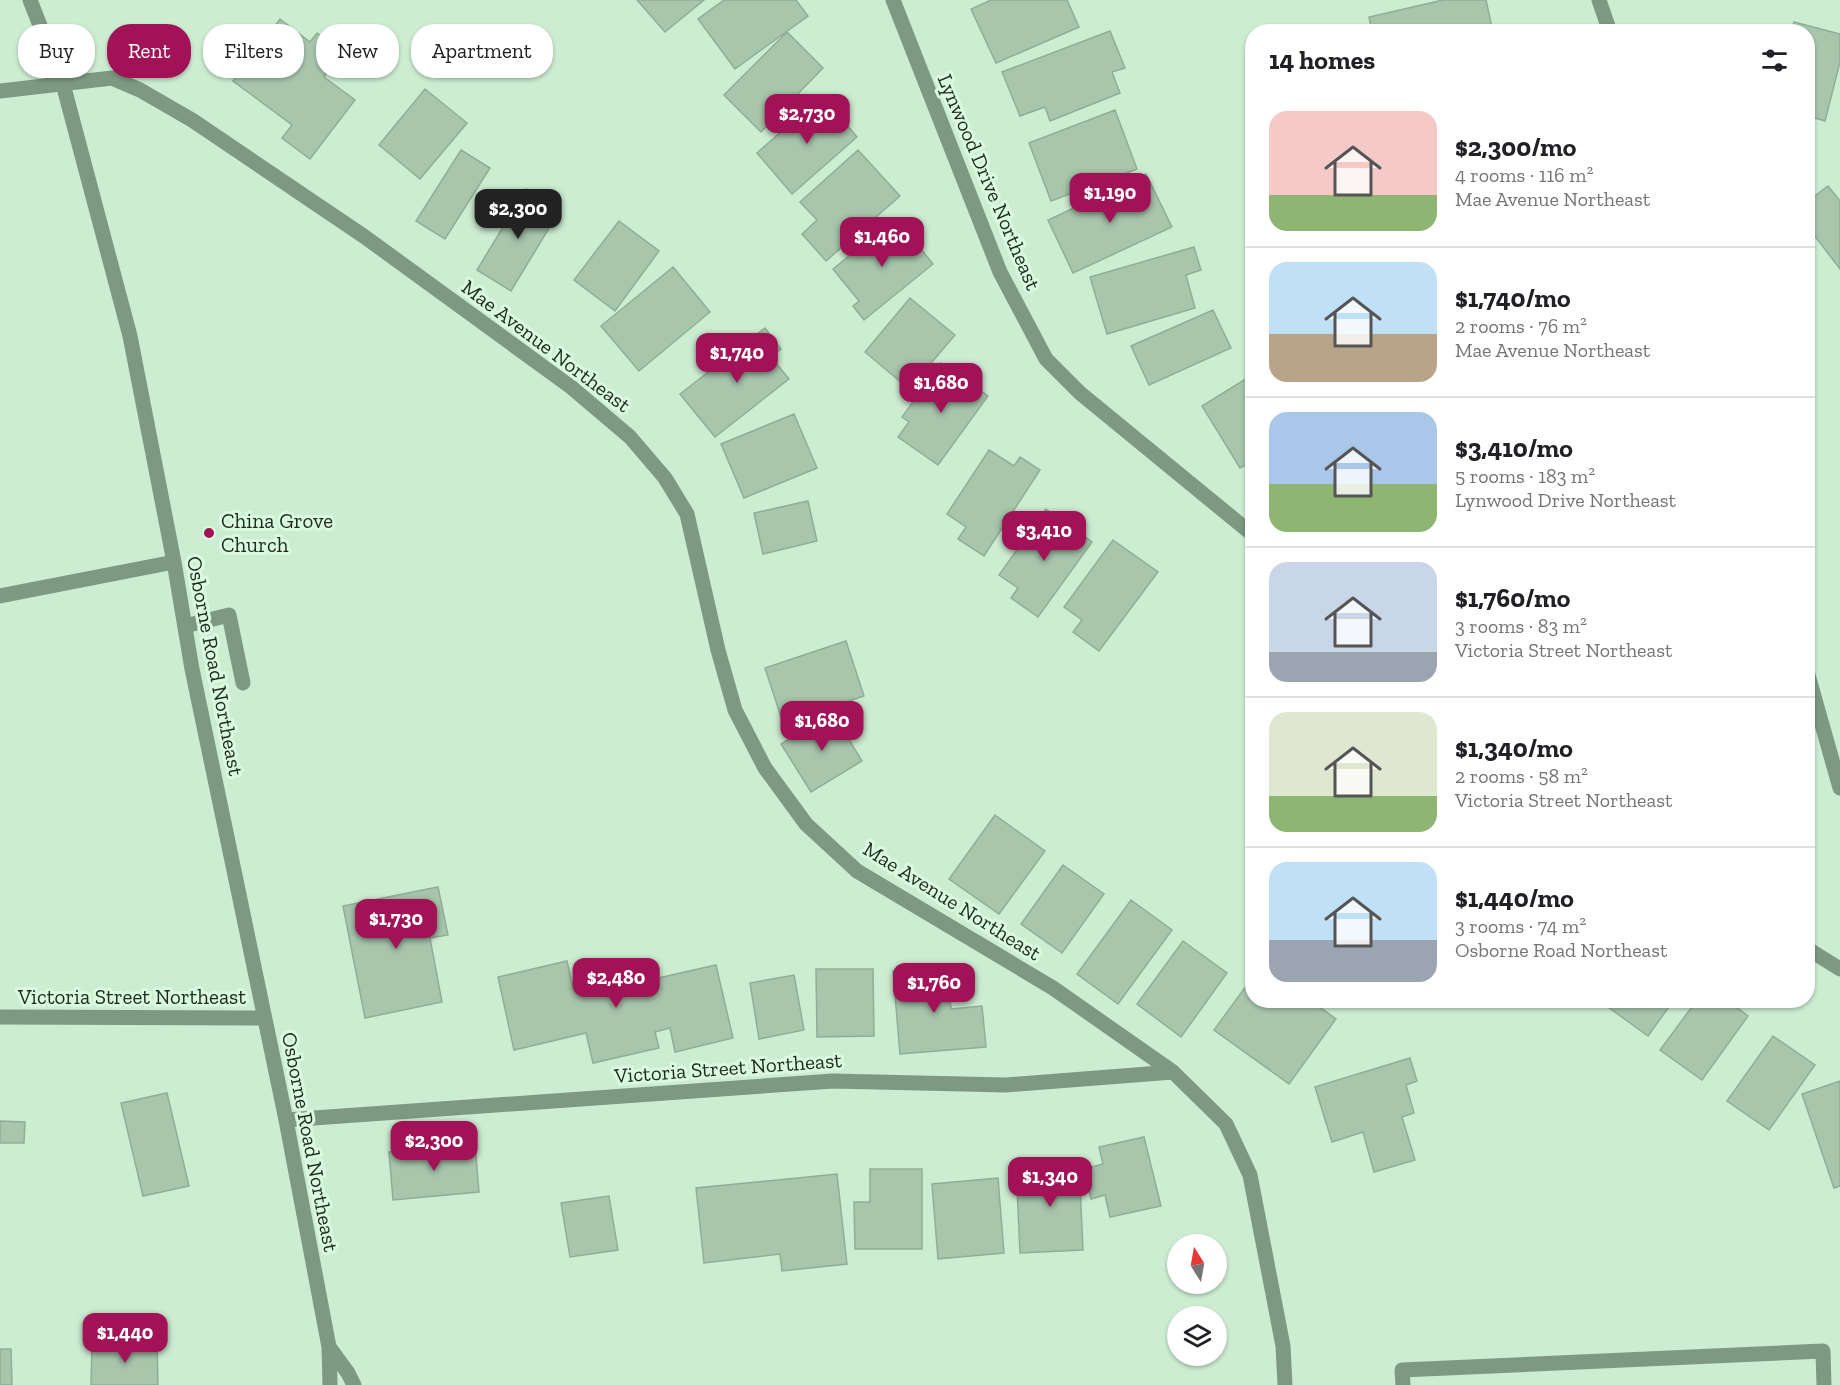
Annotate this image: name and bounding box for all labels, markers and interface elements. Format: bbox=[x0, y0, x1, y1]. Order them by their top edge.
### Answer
chip: Buy bbox=[18, 24, 95, 78]
chip: Rent bbox=[107, 24, 191, 78]
chip: Filters bbox=[203, 24, 304, 78]
chip: New bbox=[316, 24, 399, 78]
chip: Apartment bbox=[411, 24, 553, 78]
text: 14 homes bbox=[1269, 44, 1375, 76]
icon: filters bbox=[1758, 44, 1791, 77]
street label: Lynwood Drive Northeast bbox=[933, 70, 1046, 294]
pin: $2,730 bbox=[758, 94, 856, 145]
text: $2,730 bbox=[779, 101, 835, 125]
text: $2,300/mo bbox=[1455, 131, 1576, 163]
icon: home bbox=[1317, 135, 1389, 207]
text: 4 rooms · 116 m² bbox=[1455, 163, 1593, 187]
pin: $1,190 bbox=[1061, 173, 1159, 224]
text: $1,190 bbox=[1084, 180, 1136, 204]
text: Mae Avenue Northeast bbox=[1455, 187, 1650, 211]
pin: $2,300 bbox=[469, 189, 567, 240]
text: $2,300 bbox=[489, 196, 547, 220]
pin: $1,460 bbox=[833, 217, 931, 268]
text: $1,460 bbox=[854, 224, 910, 248]
street label: Mae Avenue Northeast bbox=[457, 274, 636, 417]
text: $1,740/mo bbox=[1455, 282, 1571, 314]
icon: home bbox=[1317, 286, 1389, 358]
text: 2 rooms · 76 m² bbox=[1455, 314, 1587, 338]
pin: $1,740 bbox=[688, 333, 786, 384]
text: Mae Avenue Northeast bbox=[1455, 338, 1650, 362]
text: $1,740 bbox=[710, 340, 764, 364]
pin: $1,680 bbox=[892, 363, 990, 414]
text: $1,680 bbox=[913, 370, 969, 394]
text: $3,410/mo bbox=[1455, 432, 1573, 464]
icon: home bbox=[1317, 436, 1389, 508]
text: 5 rooms · 183 m² bbox=[1455, 464, 1595, 488]
text: Lynwood Drive Northeast bbox=[1455, 488, 1676, 512]
place label: China Grove Church bbox=[221, 508, 333, 557]
pin: $3,410 bbox=[995, 511, 1093, 562]
text: $3,410 bbox=[1016, 518, 1072, 542]
marker: China Grove Church bbox=[202, 526, 216, 540]
street label: Osborne Road Northeast bbox=[182, 554, 249, 778]
text: $1,760/mo bbox=[1455, 582, 1570, 614]
icon: home bbox=[1317, 586, 1389, 658]
text: 3 rooms · 83 m² bbox=[1455, 614, 1587, 638]
text: Victoria Street Northeast bbox=[1455, 638, 1672, 662]
pin: $1,680 bbox=[773, 701, 871, 752]
text: $1,680 bbox=[794, 708, 850, 732]
text: $1,340/mo bbox=[1455, 732, 1573, 764]
icon: home bbox=[1317, 736, 1389, 808]
text: 2 rooms · 58 m² bbox=[1455, 764, 1588, 788]
text: Victoria Street Northeast bbox=[1455, 788, 1672, 812]
street label: Mae Avenue Northeast bbox=[859, 836, 1046, 966]
text: $1,440/mo bbox=[1455, 882, 1574, 914]
icon: home bbox=[1317, 886, 1389, 958]
pin: $1,730 bbox=[347, 899, 445, 950]
text: $1,730 bbox=[369, 906, 423, 930]
text: 3 rooms · 74 m² bbox=[1455, 914, 1586, 938]
text: Osborne Road Northeast bbox=[1455, 938, 1667, 962]
pin: $2,480 bbox=[567, 958, 665, 1009]
pin: $1,760 bbox=[885, 963, 983, 1014]
text: $2,480 bbox=[587, 965, 645, 989]
text: $1,760 bbox=[907, 970, 961, 994]
street label: Victoria Street Northeast bbox=[17, 984, 246, 1009]
street label: Osborne Road Northeast bbox=[277, 1030, 344, 1254]
street label: Victoria Street Northeast bbox=[612, 1047, 843, 1088]
pin: $2,300 bbox=[385, 1121, 483, 1172]
text: $2,300 bbox=[405, 1128, 463, 1152]
pin: $1,340 bbox=[1001, 1157, 1099, 1208]
text: $1,340 bbox=[1022, 1164, 1078, 1188]
north arrow bbox=[1167, 1234, 1227, 1294]
map controls bbox=[1167, 1234, 1227, 1366]
button: layers bbox=[1167, 1306, 1227, 1366]
pin: $1,440 bbox=[76, 1313, 174, 1364]
text: $1,440 bbox=[97, 1320, 153, 1344]

